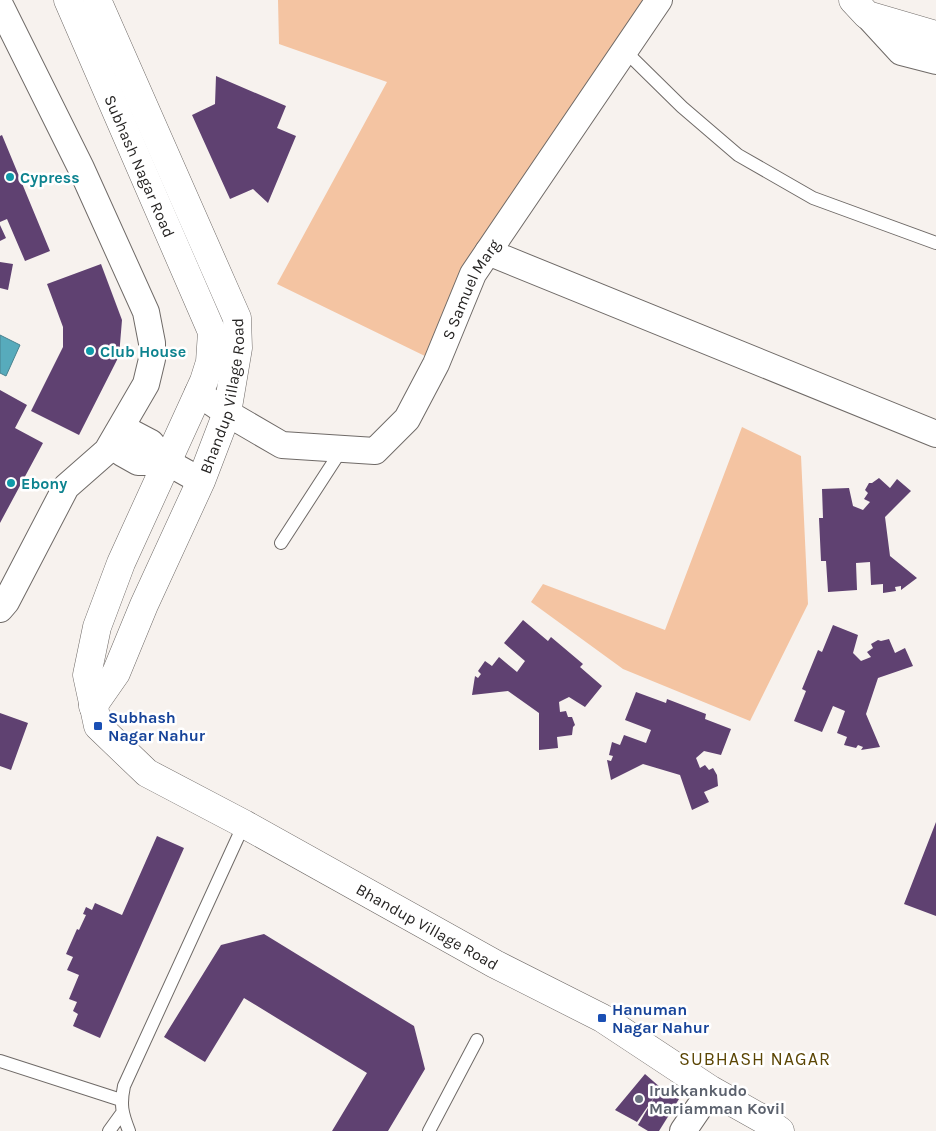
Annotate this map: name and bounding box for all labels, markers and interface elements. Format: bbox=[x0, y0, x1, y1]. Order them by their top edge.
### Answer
street label: Subhash Nagar Road bbox=[100, 92, 179, 240]
place label: Cypress bbox=[20, 168, 80, 187]
marker: Cypress bbox=[4, 171, 16, 183]
street label: S Samuel Marg bbox=[438, 236, 504, 342]
street label: Bhandup Village Road bbox=[196, 318, 248, 476]
place label: Club House bbox=[100, 342, 186, 361]
marker: Club House bbox=[84, 345, 96, 357]
place label: Ebony bbox=[21, 474, 67, 493]
marker: Ebony bbox=[5, 477, 17, 489]
place label: Subhash Nagar Nahur bbox=[108, 708, 206, 745]
marker: Subhash Nagar Nahur bbox=[92, 720, 104, 732]
street label: Bhandup Village Road bbox=[353, 880, 502, 974]
place label: Hanuman Nagar Nahur bbox=[612, 1000, 710, 1037]
marker: Hanuman Nagar Nahur bbox=[596, 1012, 608, 1024]
district label: SUBHASH NAGAR bbox=[679, 1048, 831, 1070]
place label: Irukkankudo Mariamman Kovil bbox=[649, 1081, 785, 1118]
marker: Irukkankudo Mariamman Kovil bbox=[633, 1093, 645, 1105]

